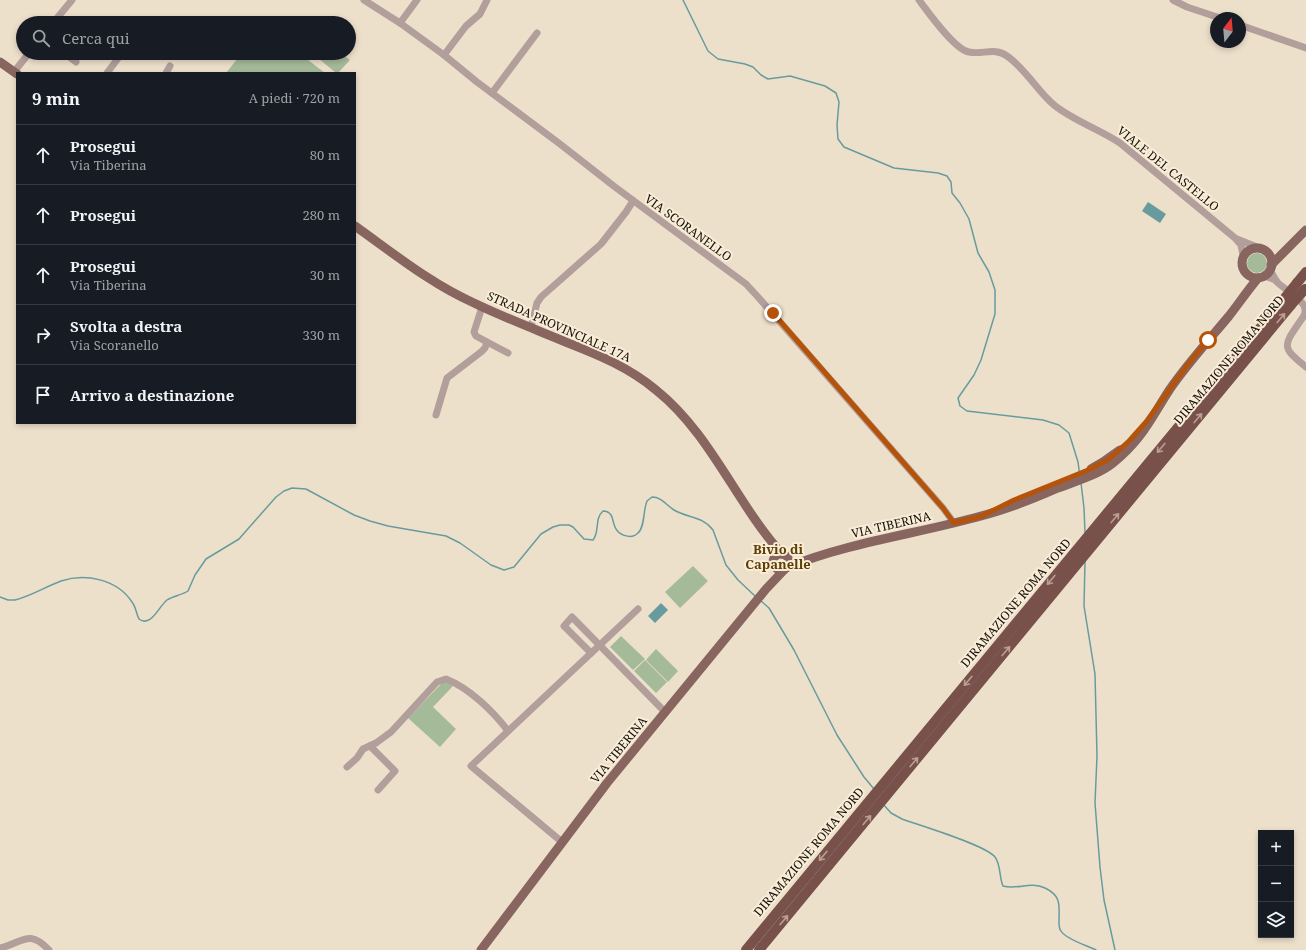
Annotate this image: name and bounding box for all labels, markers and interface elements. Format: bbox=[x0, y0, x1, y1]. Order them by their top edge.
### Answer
north arrow bbox=[1210, 12, 1246, 48]
search box bbox=[16, 16, 356, 60]
icon: search bbox=[30, 27, 52, 49]
text: Cerca qui bbox=[62, 28, 130, 48]
text: 9 min bbox=[32, 87, 80, 110]
text: A piedi · 720 m bbox=[249, 89, 340, 107]
street label: VIALE DEL CASTELLO bbox=[1114, 122, 1223, 215]
text: Prosegui bbox=[70, 136, 136, 156]
icon: ahead bbox=[32, 144, 54, 166]
text: 80 m bbox=[310, 146, 340, 164]
text: Via Tiberina bbox=[70, 156, 147, 174]
street label: VIA SCORANELLO bbox=[641, 190, 735, 265]
icon: ahead bbox=[32, 204, 54, 226]
text: Prosegui bbox=[70, 205, 136, 225]
text: 280 m bbox=[303, 206, 340, 224]
text: Prosegui bbox=[70, 256, 136, 276]
icon: ahead bbox=[32, 264, 54, 286]
text: 30 m bbox=[310, 266, 340, 284]
text: Via Tiberina bbox=[70, 276, 147, 294]
street label: STRADA PROVINCIALE 17A bbox=[485, 287, 634, 366]
street label: DIRAMAZIONE ROMA NORD bbox=[1170, 291, 1288, 428]
route end bbox=[764, 304, 782, 322]
one-way arrow bbox=[1276, 312, 1285, 323]
text: Svolta a destra bbox=[70, 316, 182, 336]
icon: right bbox=[32, 324, 54, 346]
text: 330 m bbox=[303, 326, 340, 344]
route start bbox=[1199, 331, 1217, 349]
text: Via Scoranello bbox=[70, 336, 159, 354]
icon: arrive bbox=[32, 384, 54, 406]
text: Arrivo a destinazione bbox=[70, 385, 234, 405]
one-way arrow bbox=[1194, 413, 1203, 424]
one-way arrow bbox=[1156, 442, 1165, 453]
street label: VIA TIBERINA bbox=[849, 507, 933, 542]
one-way arrow bbox=[1111, 513, 1120, 524]
street label: DIRAMAZIONE ROMA NORD bbox=[957, 534, 1075, 671]
district label: Bivio di Capanelle bbox=[745, 540, 811, 573]
one-way arrow bbox=[1047, 575, 1055, 586]
one-way arrow bbox=[1001, 646, 1010, 657]
one-way arrow bbox=[964, 675, 973, 686]
street label: VIA TIBERINA bbox=[586, 712, 651, 787]
one-way arrow bbox=[910, 757, 919, 768]
street label: DIRAMAZIONE ROMA NORD bbox=[750, 783, 868, 920]
one-way arrow bbox=[863, 814, 871, 825]
map controls bbox=[1258, 830, 1294, 938]
button: + bbox=[1258, 830, 1294, 866]
one-way arrow bbox=[819, 851, 828, 862]
button: − bbox=[1258, 866, 1294, 902]
button: layers bbox=[1258, 902, 1294, 938]
one-way arrow bbox=[780, 915, 789, 925]

